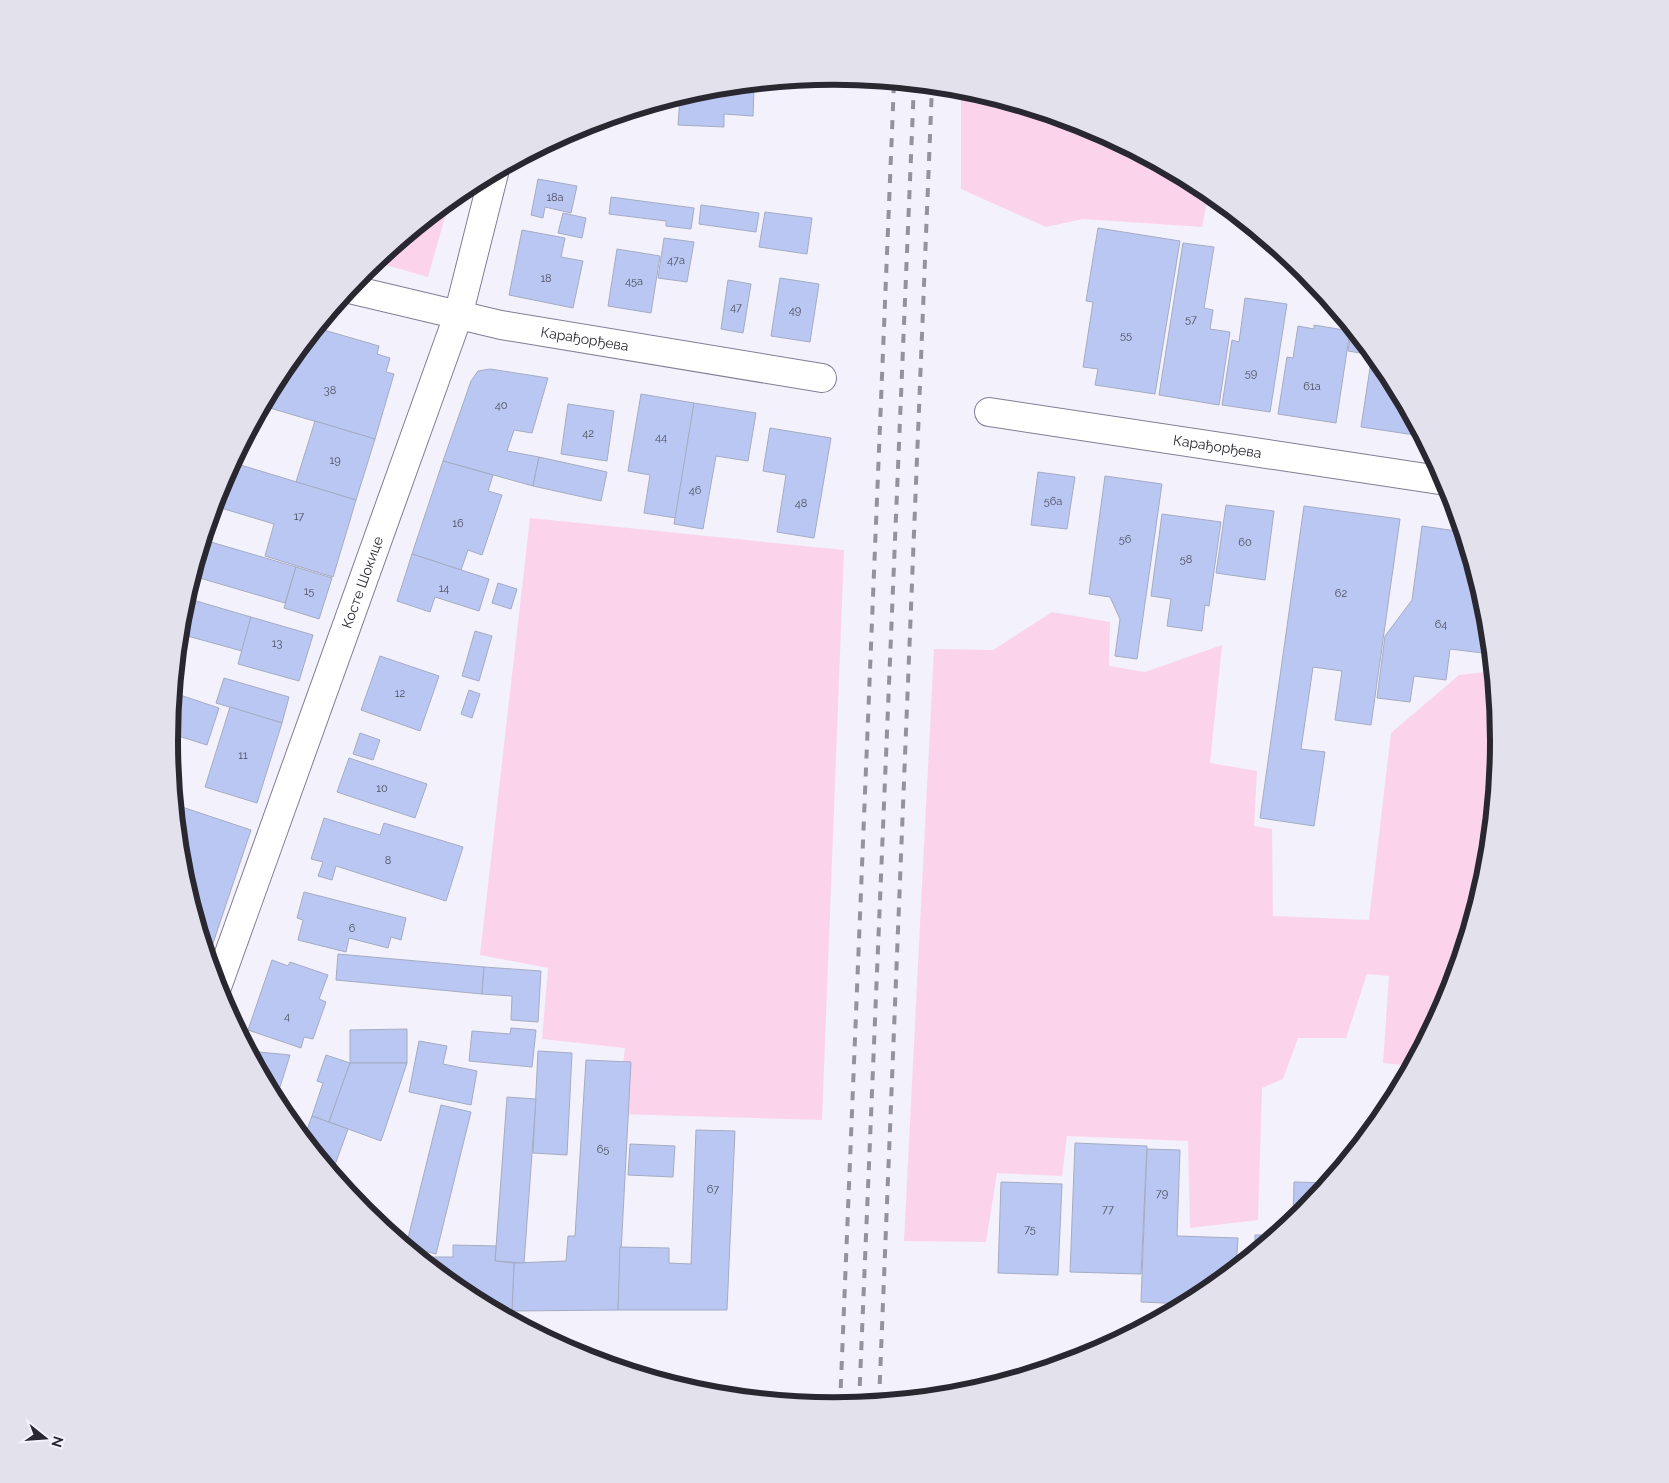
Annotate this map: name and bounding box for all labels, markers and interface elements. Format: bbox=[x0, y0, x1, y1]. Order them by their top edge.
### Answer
house number: 18a bbox=[546, 191, 564, 204]
house number: 47a bbox=[667, 254, 685, 267]
house number: 18 bbox=[540, 272, 552, 285]
house number: 45a bbox=[625, 275, 643, 288]
house number: 47 bbox=[730, 301, 742, 314]
house number: 49 bbox=[789, 304, 801, 317]
house number: 57 bbox=[1185, 313, 1197, 326]
street label: Карађорђева bbox=[539, 324, 630, 354]
house number: 55 bbox=[1120, 329, 1132, 342]
house number: 59 bbox=[1245, 367, 1257, 380]
house number: 61a bbox=[1303, 380, 1321, 393]
house number: 38 bbox=[324, 384, 336, 397]
house number: 40 bbox=[495, 399, 508, 412]
house number: 42 bbox=[582, 427, 594, 440]
house number: 44 bbox=[655, 431, 667, 444]
street label: Карађорђева bbox=[1172, 432, 1263, 461]
house number: 19 bbox=[329, 454, 341, 467]
house number: 46 bbox=[689, 484, 702, 497]
house number: 56a bbox=[1044, 495, 1062, 508]
house number: 48 bbox=[795, 497, 807, 510]
house number: 17 bbox=[294, 510, 304, 523]
house number: 16 bbox=[452, 517, 464, 530]
house number: 56 bbox=[1119, 533, 1132, 546]
street label: Косте Шокице bbox=[339, 534, 386, 630]
house number: 60 bbox=[1238, 536, 1252, 549]
house number: 58 bbox=[1180, 553, 1192, 566]
house number: 14 bbox=[439, 582, 449, 595]
house number: 15 bbox=[304, 585, 314, 598]
house number: 62 bbox=[1335, 587, 1347, 600]
house number: 64 bbox=[1435, 618, 1447, 631]
house number: 13 bbox=[272, 637, 282, 650]
house number: 12 bbox=[395, 687, 405, 700]
house number: 11 bbox=[238, 749, 248, 762]
house number: 10 bbox=[376, 782, 388, 795]
house number: 8 bbox=[385, 854, 391, 867]
house number: 6 bbox=[349, 922, 356, 935]
house number: 4 bbox=[284, 1010, 290, 1023]
house number: 65 bbox=[597, 1143, 609, 1156]
house number: 67 bbox=[707, 1183, 719, 1196]
house number: 79 bbox=[1156, 1187, 1168, 1200]
house number: 77 bbox=[1102, 1203, 1114, 1216]
house number: 75 bbox=[1024, 1223, 1036, 1236]
north arrow bbox=[20, 1413, 70, 1463]
text: N bbox=[48, 1434, 67, 1449]

